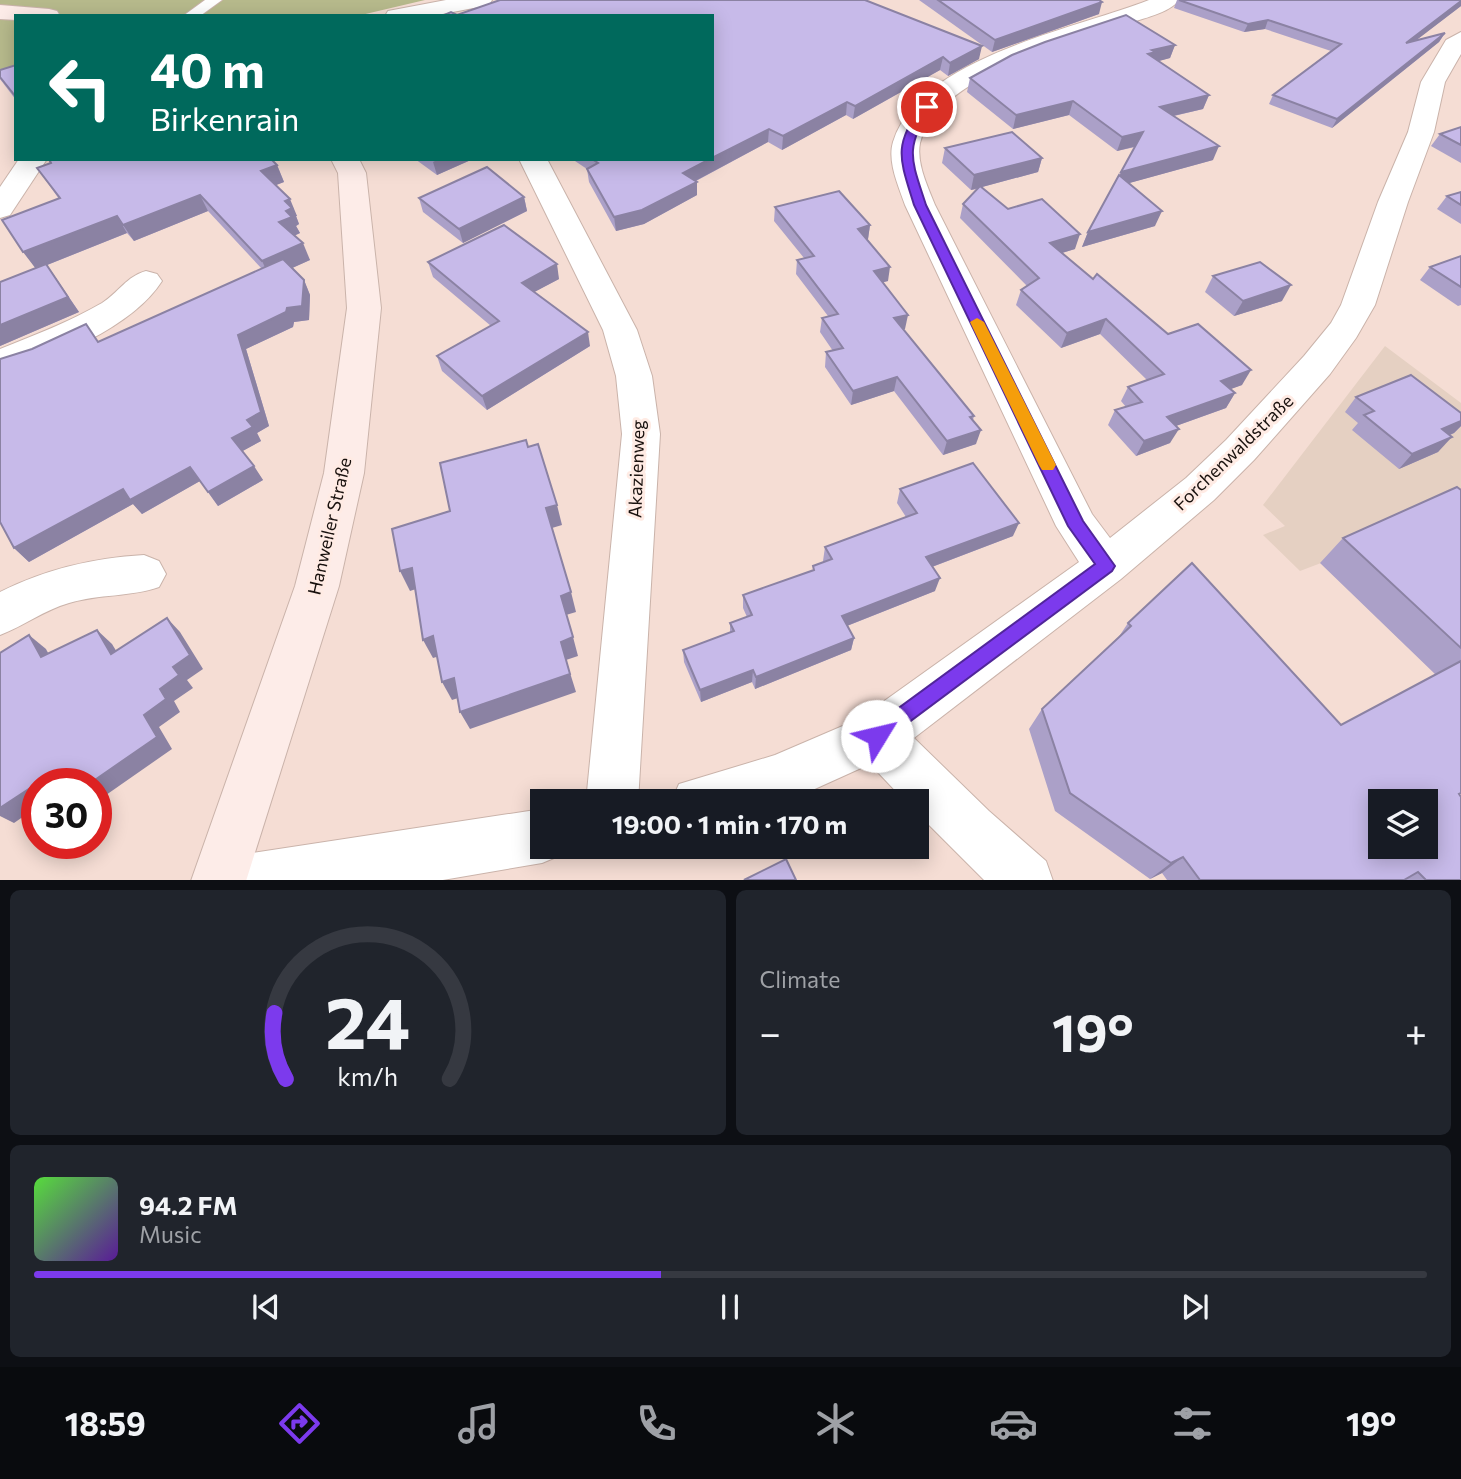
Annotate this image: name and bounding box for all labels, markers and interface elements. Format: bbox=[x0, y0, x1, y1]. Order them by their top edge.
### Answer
text: 40 m bbox=[150, 38, 265, 98]
icon: left bbox=[35, 42, 126, 133]
pin bbox=[897, 77, 957, 137]
icon: arrive bbox=[908, 88, 946, 126]
text: Birkenrain bbox=[150, 98, 299, 138]
street label: Forchenwaldstraße bbox=[1169, 389, 1297, 515]
street label: Akazienweg bbox=[623, 419, 649, 518]
street label: Hanweiler Straße bbox=[302, 455, 356, 597]
position arrow bbox=[840, 699, 914, 773]
speed limit sign: 30 bbox=[21, 768, 112, 859]
map controls bbox=[1368, 789, 1438, 859]
button: layers bbox=[1368, 789, 1438, 859]
text: 19:00 · 1 min · 170 m bbox=[612, 808, 847, 839]
text: Climate bbox=[760, 965, 841, 993]
text: 24 bbox=[325, 975, 410, 1064]
text: 19° bbox=[1052, 999, 1134, 1063]
text: − bbox=[760, 1008, 781, 1055]
text: + bbox=[1405, 1008, 1427, 1055]
text: km/h bbox=[337, 1060, 398, 1090]
text: 94.2 FM bbox=[139, 1189, 238, 1220]
text: Music bbox=[139, 1220, 202, 1248]
icon: previous bbox=[247, 1288, 285, 1326]
icon: pause bbox=[711, 1288, 749, 1326]
icon: next bbox=[1176, 1288, 1214, 1326]
icon: directions bbox=[275, 1399, 324, 1448]
icon: music bbox=[454, 1399, 503, 1448]
icon: phone bbox=[632, 1399, 681, 1448]
icon: climate bbox=[811, 1399, 860, 1448]
icon: car bbox=[989, 1399, 1038, 1448]
icon: filters bbox=[1168, 1399, 1217, 1448]
text: 18:59 bbox=[65, 1403, 146, 1443]
text: 19° bbox=[1346, 1403, 1396, 1443]

